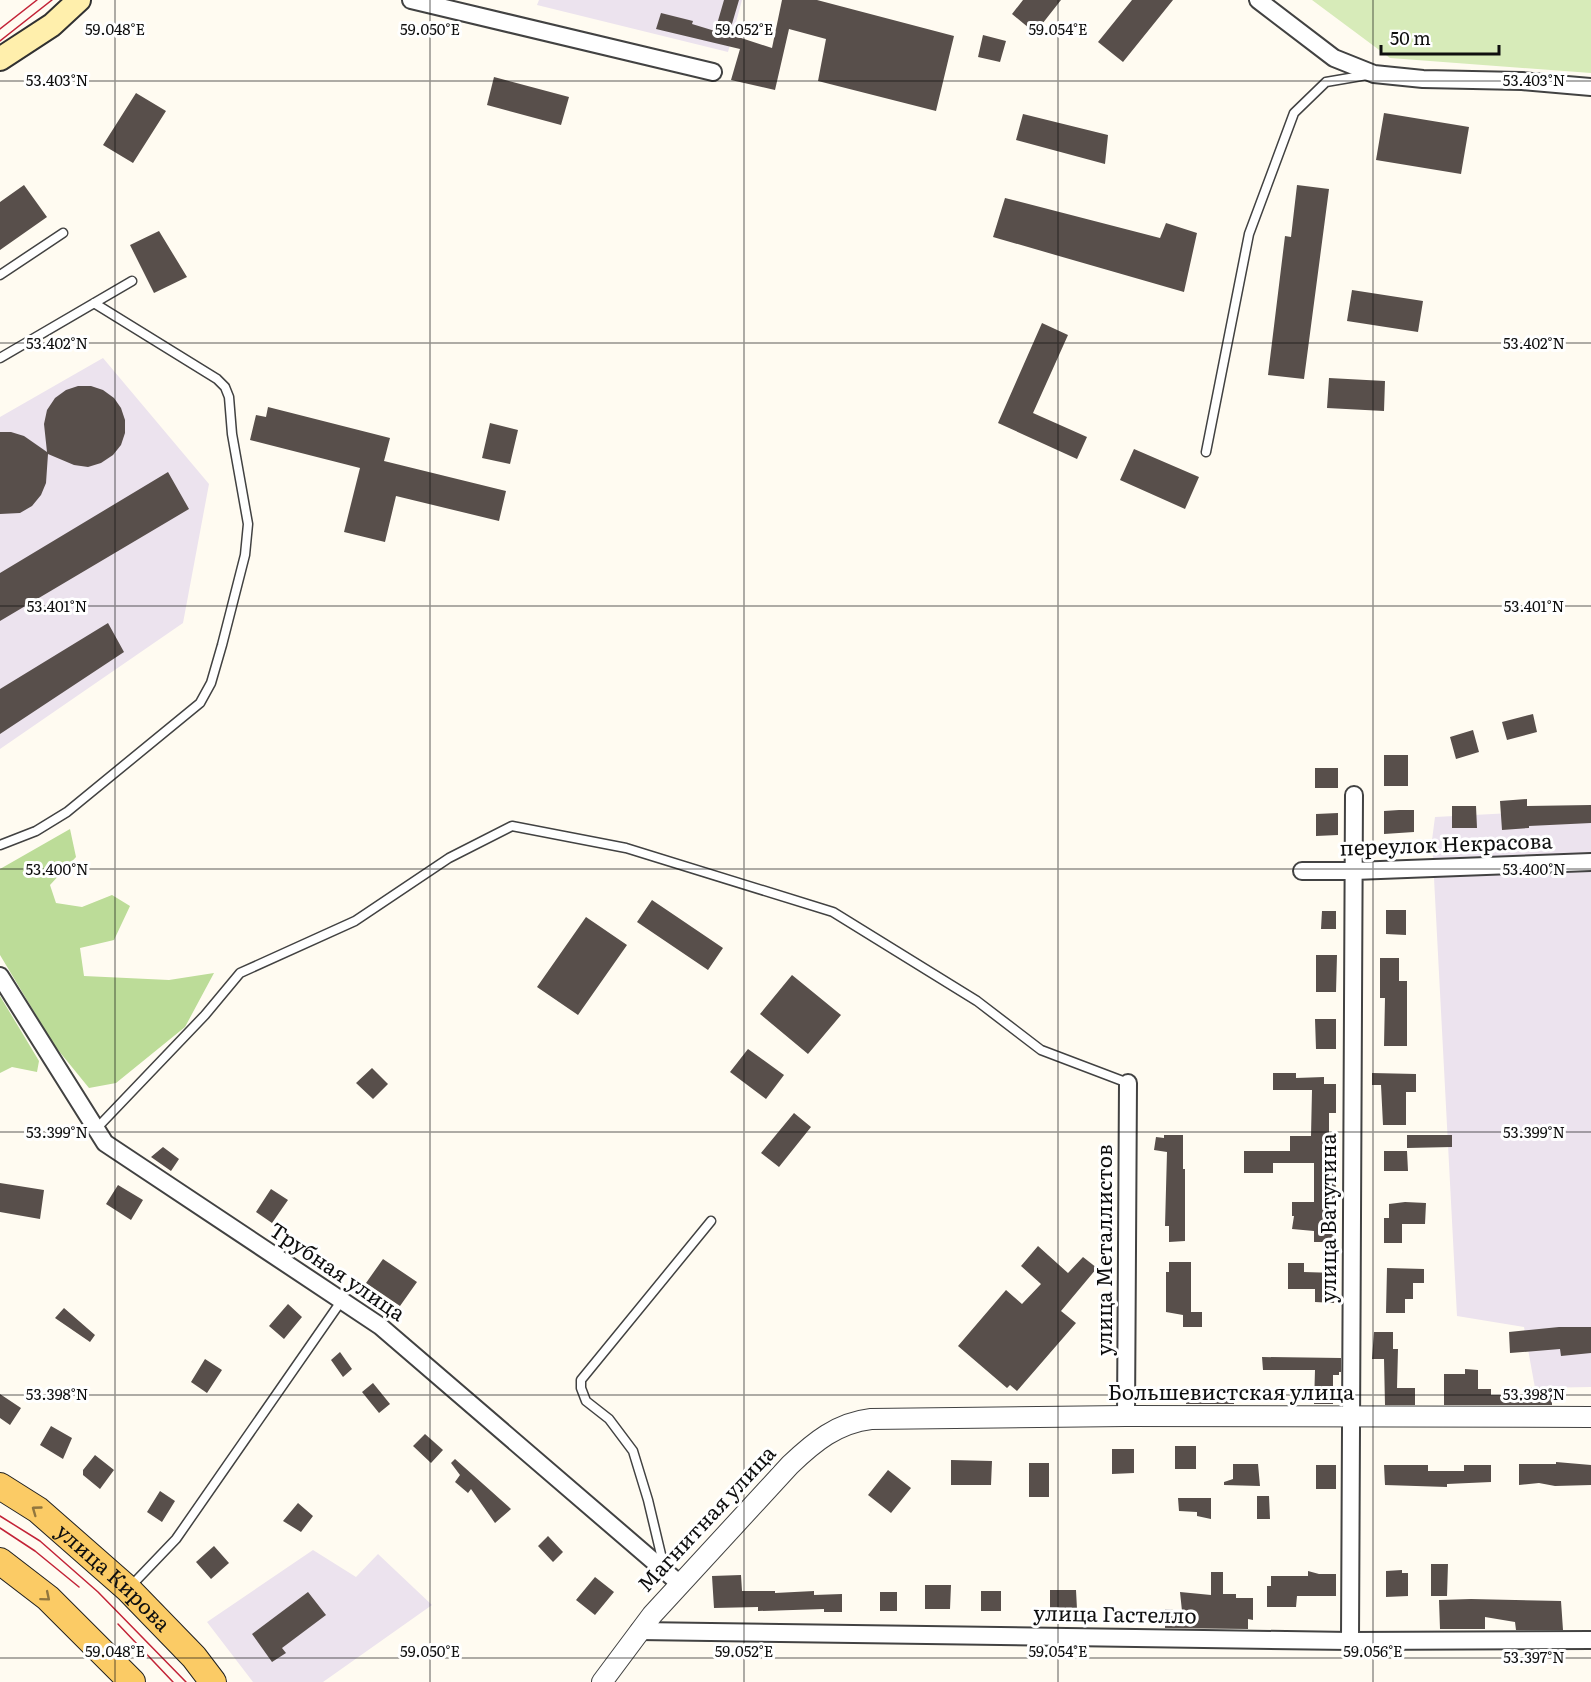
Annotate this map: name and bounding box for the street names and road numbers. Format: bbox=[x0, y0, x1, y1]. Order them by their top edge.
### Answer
street label: переулок Некрасова bbox=[1339, 823, 1554, 862]
street label: улица Ватутина bbox=[1311, 1133, 1342, 1303]
street label: улица Металлистов bbox=[1087, 1144, 1118, 1356]
street label: Трубная улица bbox=[264, 1213, 413, 1327]
street label: Большевистская улица bbox=[1108, 1375, 1355, 1406]
street label: Магнитная улица bbox=[629, 1437, 782, 1598]
street label: улица Кирова bbox=[50, 1515, 179, 1638]
street label: улица Гастелло bbox=[1033, 1596, 1197, 1629]

